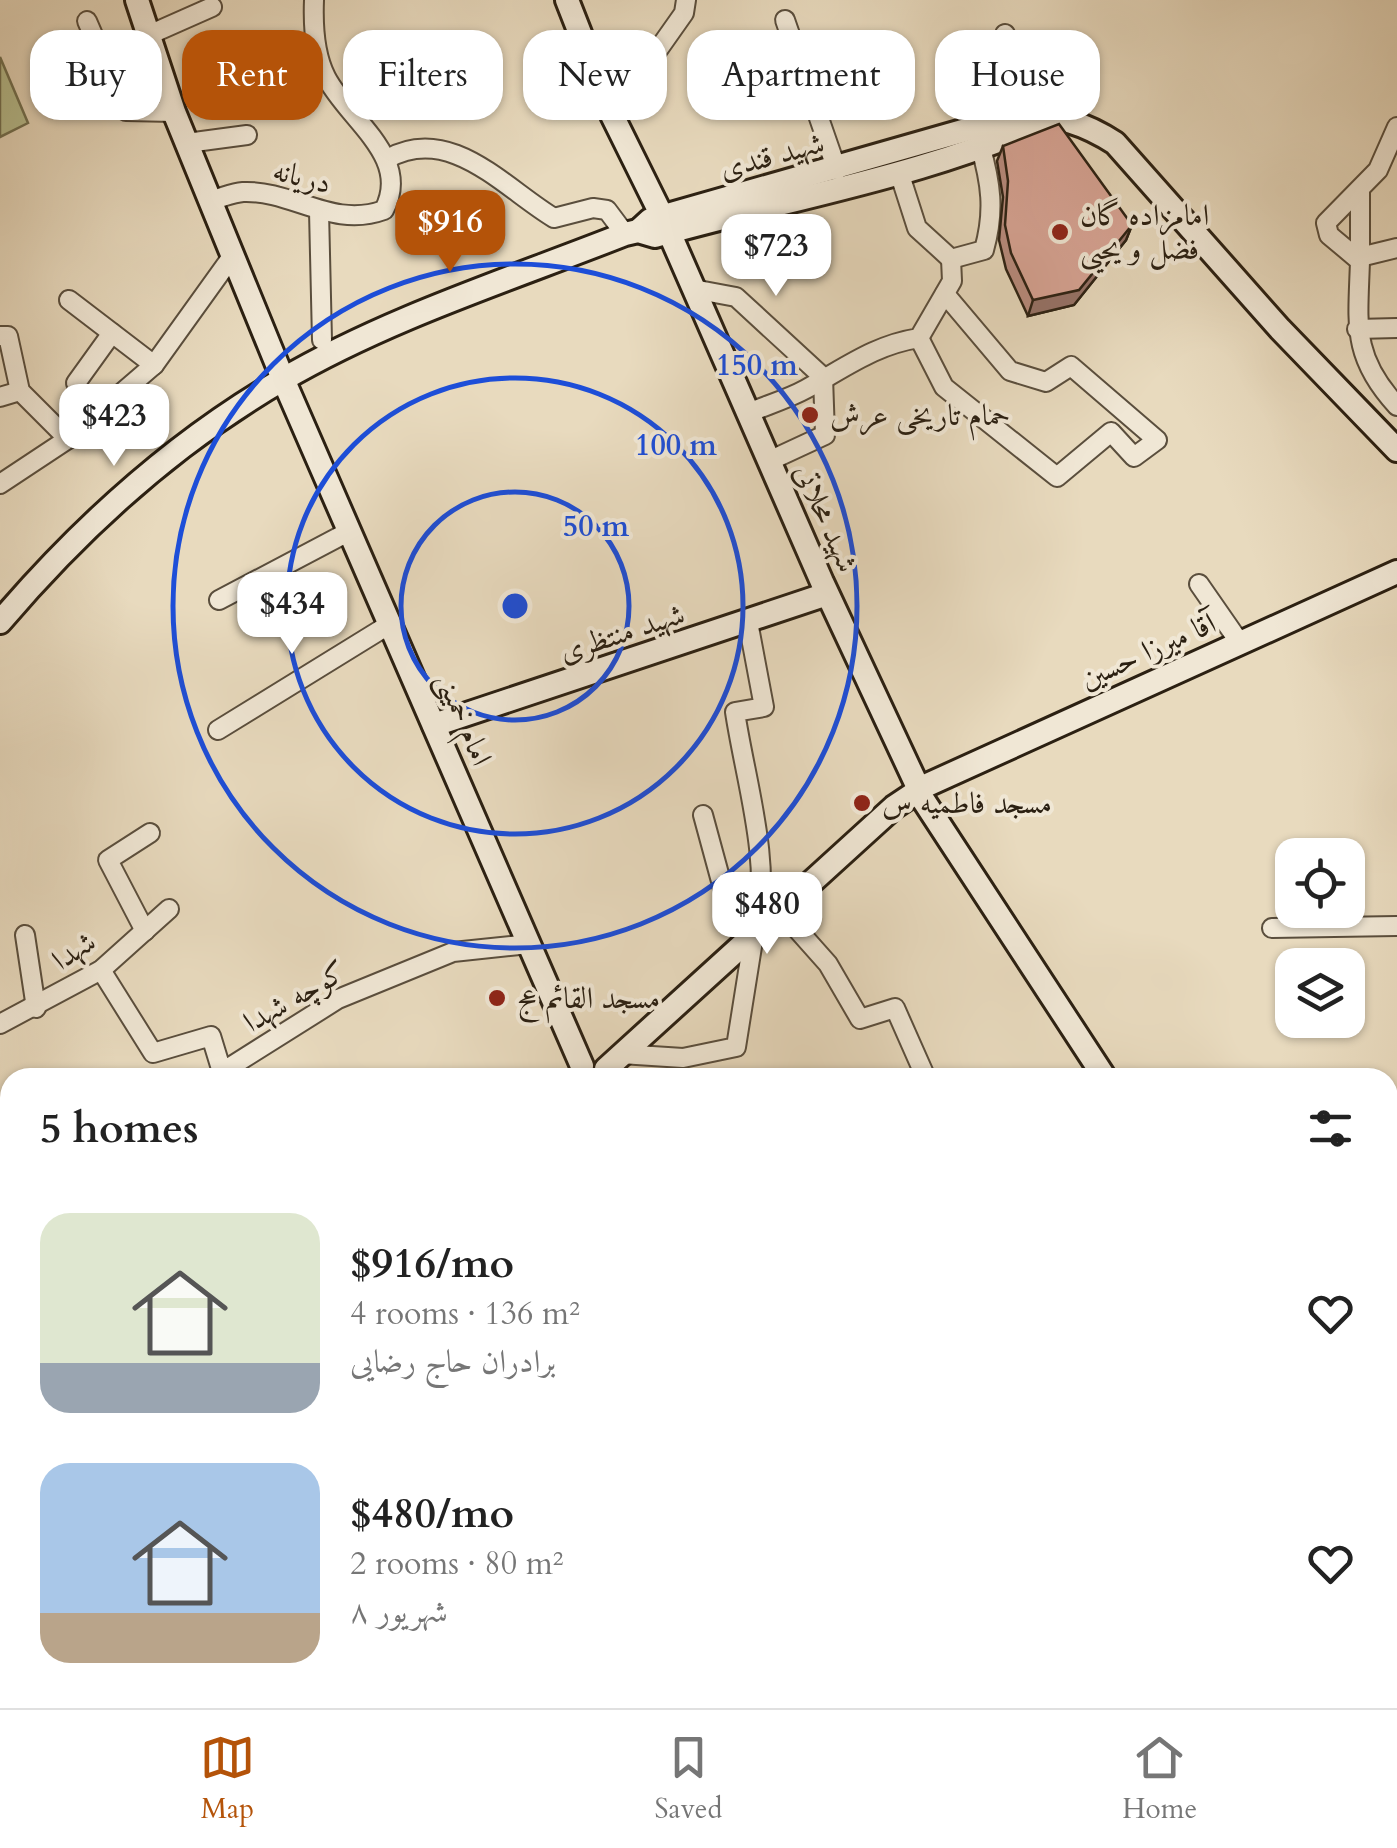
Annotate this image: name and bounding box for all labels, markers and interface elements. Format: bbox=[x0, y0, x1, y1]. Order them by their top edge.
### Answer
chip: Buy bbox=[30, 30, 162, 120]
chip: Rent bbox=[182, 30, 323, 120]
chip: Filters bbox=[343, 30, 503, 120]
chip: New bbox=[523, 30, 667, 120]
chip: Apartment bbox=[687, 30, 915, 120]
chip: House bbox=[935, 30, 1100, 120]
street label: شهید قندی bbox=[715, 122, 829, 190]
street label: دریانه bbox=[269, 150, 335, 204]
pin: $916 bbox=[391, 190, 509, 275]
place label: امامزاده گان فضل و یحیی bbox=[1080, 195, 1209, 274]
text: $916 bbox=[417, 200, 483, 244]
pin: $723 bbox=[717, 214, 835, 299]
marker: امامزاده گان فضل و یحیی bbox=[1049, 221, 1071, 243]
text: $723 bbox=[743, 224, 809, 268]
text: 150 m bbox=[716, 345, 798, 386]
pin: $423 bbox=[55, 384, 173, 469]
text: $423 bbox=[81, 394, 147, 438]
place label: حمام تاریخی عرش bbox=[830, 395, 1011, 441]
marker: حمام تاریخی عرش bbox=[799, 404, 821, 426]
text: 100 m bbox=[635, 425, 717, 466]
street label: شهید محلاتی bbox=[784, 457, 868, 579]
text: 50 m bbox=[563, 506, 630, 547]
pin: $434 bbox=[233, 572, 351, 657]
text: $434 bbox=[259, 582, 325, 626]
centre of rings bbox=[497, 588, 533, 624]
street label: شهید منتظری bbox=[554, 593, 690, 673]
street label: آقا میرزا حسین bbox=[1074, 601, 1226, 699]
street label: امام خمینی bbox=[421, 666, 502, 774]
place label: مسجد فاطمیه س bbox=[882, 783, 1052, 824]
marker: مسجد فاطمیه س bbox=[851, 792, 873, 814]
map controls bbox=[1275, 838, 1365, 1038]
button: locate bbox=[1275, 838, 1365, 928]
pin: $480 bbox=[708, 872, 826, 957]
text: $480 bbox=[734, 882, 800, 926]
street label: شهدا bbox=[44, 921, 104, 981]
button: layers bbox=[1275, 948, 1365, 1038]
street label: کوچه شهدا bbox=[236, 951, 354, 1043]
place label: مسجد القائم عج bbox=[517, 978, 660, 1024]
marker: مسجد القائم عج bbox=[486, 987, 508, 1009]
text: 5 homes bbox=[40, 1100, 198, 1157]
icon: filters bbox=[1303, 1101, 1358, 1156]
text: $916/mo bbox=[350, 1235, 514, 1292]
icon: home bbox=[120, 1253, 240, 1373]
icon: heart bbox=[1303, 1286, 1358, 1341]
text: 4 rooms · 136 m² bbox=[350, 1292, 580, 1336]
text: برادران حاج رضایی bbox=[350, 1340, 556, 1384]
text: $480/mo bbox=[350, 1485, 514, 1542]
icon: home bbox=[120, 1503, 240, 1623]
icon: heart bbox=[1303, 1536, 1358, 1591]
text: 2 rooms · 80 m² bbox=[350, 1542, 563, 1586]
text: ۸ شهریور bbox=[350, 1590, 448, 1634]
tab: Map bbox=[200, 1730, 255, 1828]
tab: Saved bbox=[655, 1730, 722, 1828]
tab: Home bbox=[1122, 1730, 1197, 1828]

